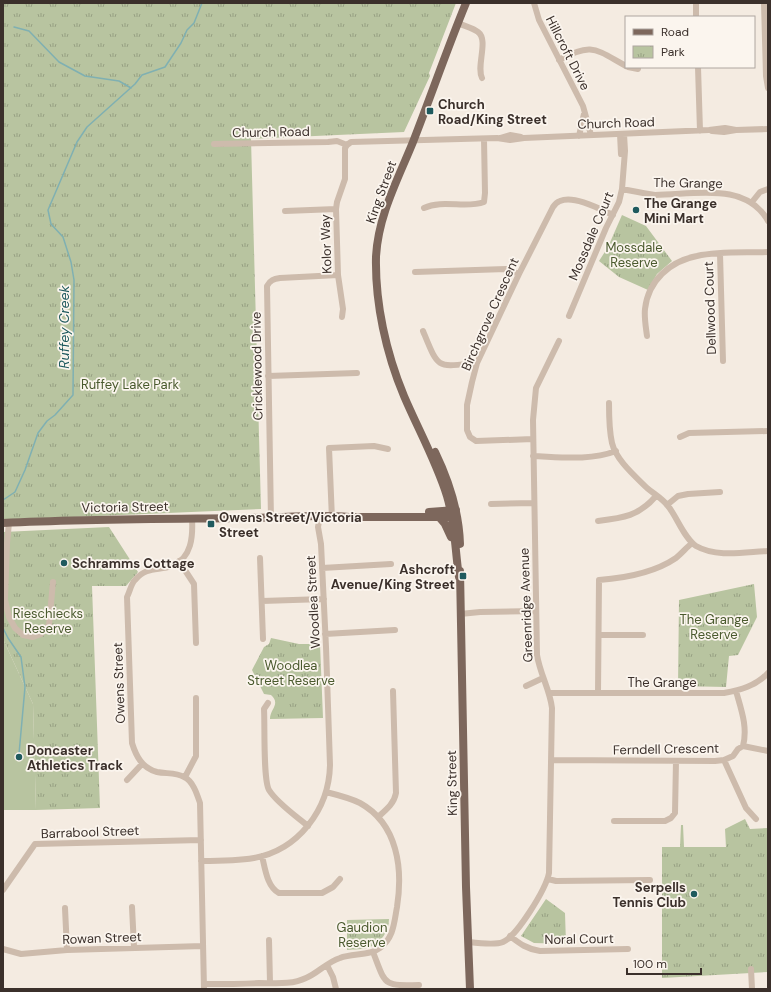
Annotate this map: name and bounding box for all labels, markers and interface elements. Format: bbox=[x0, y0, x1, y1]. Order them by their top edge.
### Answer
street label: Hillcroft Drive bbox=[542, 13, 594, 93]
legend bbox=[625, 16, 755, 68]
text: Road bbox=[661, 24, 689, 40]
text: Park bbox=[661, 44, 685, 60]
place label: Church Road/King Street bbox=[438, 96, 547, 128]
marker: Church Road/King Street bbox=[425, 106, 435, 116]
street label: Church Road bbox=[577, 113, 655, 133]
street label: Church Road bbox=[232, 123, 310, 141]
street label: King Street bbox=[362, 158, 400, 226]
street label: The Grange bbox=[653, 174, 723, 192]
street label: Mossdale Court bbox=[565, 189, 617, 283]
place label: The Grange Mini Mart bbox=[644, 195, 717, 227]
marker: The Grange Mini Mart bbox=[631, 205, 641, 215]
street label: Kolor Way bbox=[316, 214, 336, 274]
park label: Mossdale Reserve bbox=[605, 239, 663, 271]
street label: Birchgrove Crescent bbox=[457, 255, 523, 373]
street label: Dellwood Court bbox=[700, 261, 720, 355]
water label: Ruffey Creek bbox=[55, 284, 73, 369]
street label: Cricklewood Drive bbox=[248, 311, 266, 421]
park label: Ruffey Lake Park bbox=[81, 376, 179, 393]
street label: Victoria Street bbox=[81, 498, 169, 516]
place label: Owens Street/Victoria Street bbox=[219, 509, 362, 541]
marker: Owens Street/Victoria Street bbox=[206, 519, 216, 529]
street label: Greenridge Avenue bbox=[516, 547, 536, 663]
place label: Schramms Cottage bbox=[72, 555, 195, 572]
street label: Woodlea Street bbox=[302, 555, 324, 649]
marker: Schramms Cottage bbox=[59, 558, 69, 568]
place label: Ashcroft Avenue/King Street bbox=[331, 561, 455, 593]
marker: Ashcroft Avenue/King Street bbox=[458, 571, 468, 581]
park label: Rieschiecks Reserve bbox=[13, 605, 83, 637]
park label: The Grange Reserve bbox=[679, 611, 749, 643]
street label: Owens Street bbox=[109, 642, 129, 724]
park label: Woodlea Street Reserve bbox=[247, 657, 335, 689]
street label: The Grange bbox=[627, 674, 697, 691]
street label: Ferndell Crescent bbox=[613, 740, 719, 758]
place label: Doncaster Athletics Track bbox=[27, 742, 123, 774]
street label: King Street bbox=[443, 750, 461, 816]
marker: Doncaster Athletics Track bbox=[14, 752, 24, 762]
street label: Barrabool Street bbox=[41, 822, 139, 842]
place label: Serpells Tennis Club bbox=[612, 879, 686, 911]
marker: Serpells Tennis Club bbox=[689, 889, 699, 899]
park label: Gaudion Reserve bbox=[337, 919, 387, 951]
street label: Rowan Street bbox=[62, 928, 142, 948]
street label: Noral Court bbox=[544, 930, 614, 948]
scale bar bbox=[627, 950, 701, 976]
text: 100 m bbox=[633, 956, 667, 972]

